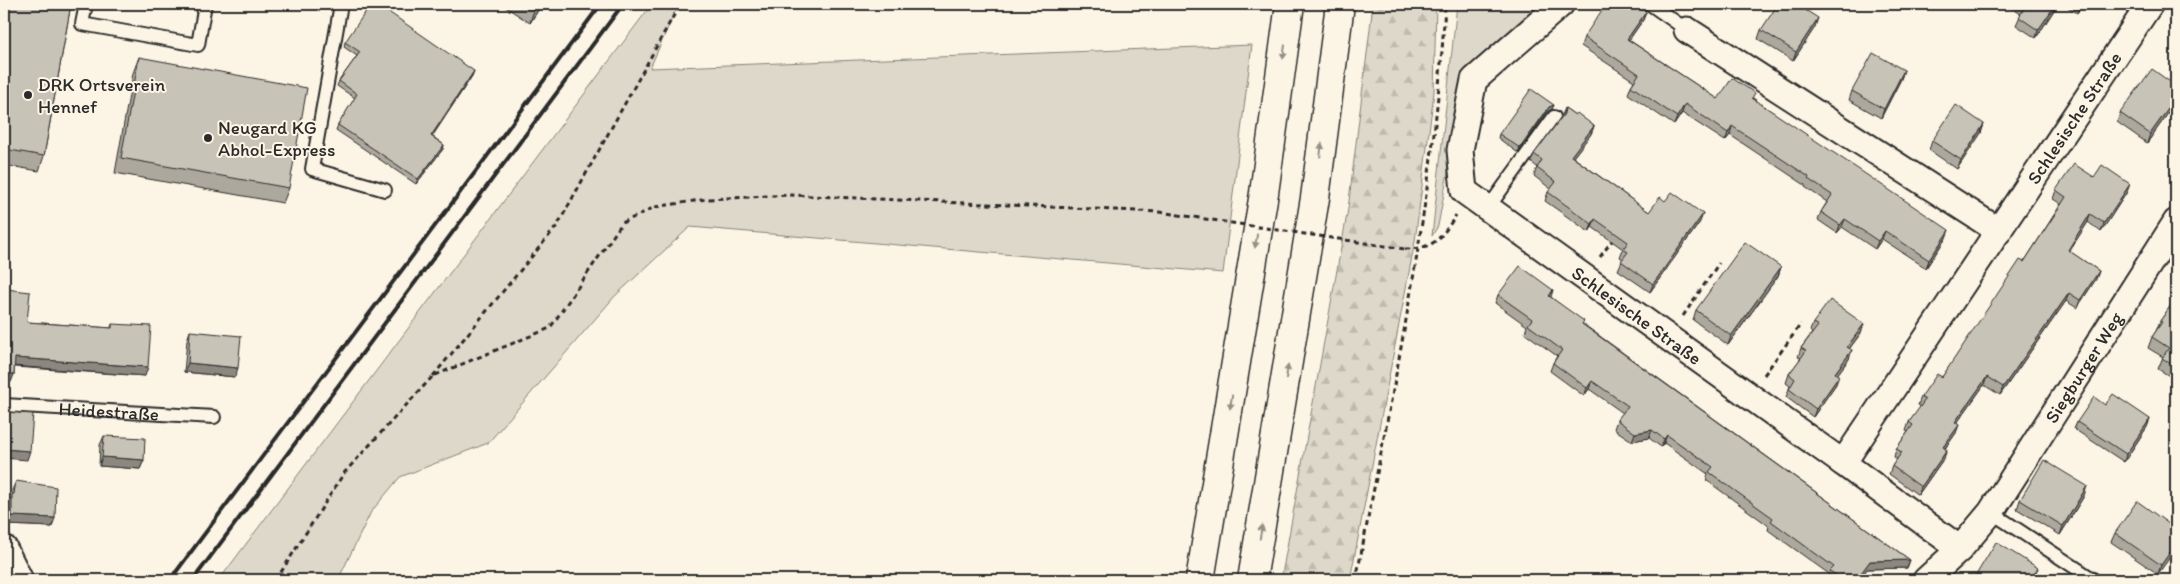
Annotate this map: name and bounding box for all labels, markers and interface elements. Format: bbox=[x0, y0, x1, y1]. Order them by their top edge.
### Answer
one-way arrow bbox=[1279, 44, 1287, 60]
street label: Schlesische Straße bbox=[2022, 48, 2127, 188]
place label: DRK Ortsverein Hennef bbox=[38, 73, 166, 118]
marker: DRK Ortsverein Hennef bbox=[22, 89, 34, 101]
place label: Neugard KG Abhol-Express bbox=[218, 116, 335, 161]
marker: Neugard KG Abhol-Express bbox=[202, 132, 214, 144]
one-way arrow bbox=[1317, 142, 1325, 158]
one-way arrow bbox=[1252, 234, 1260, 250]
street label: Schlesische Straße bbox=[1567, 261, 1706, 370]
street label: Siegburger Weg bbox=[2040, 307, 2128, 428]
one-way arrow bbox=[1284, 364, 1292, 380]
one-way arrow bbox=[1226, 394, 1234, 410]
street label: Heidestraße bbox=[58, 397, 160, 426]
one-way arrow bbox=[1258, 524, 1266, 540]

